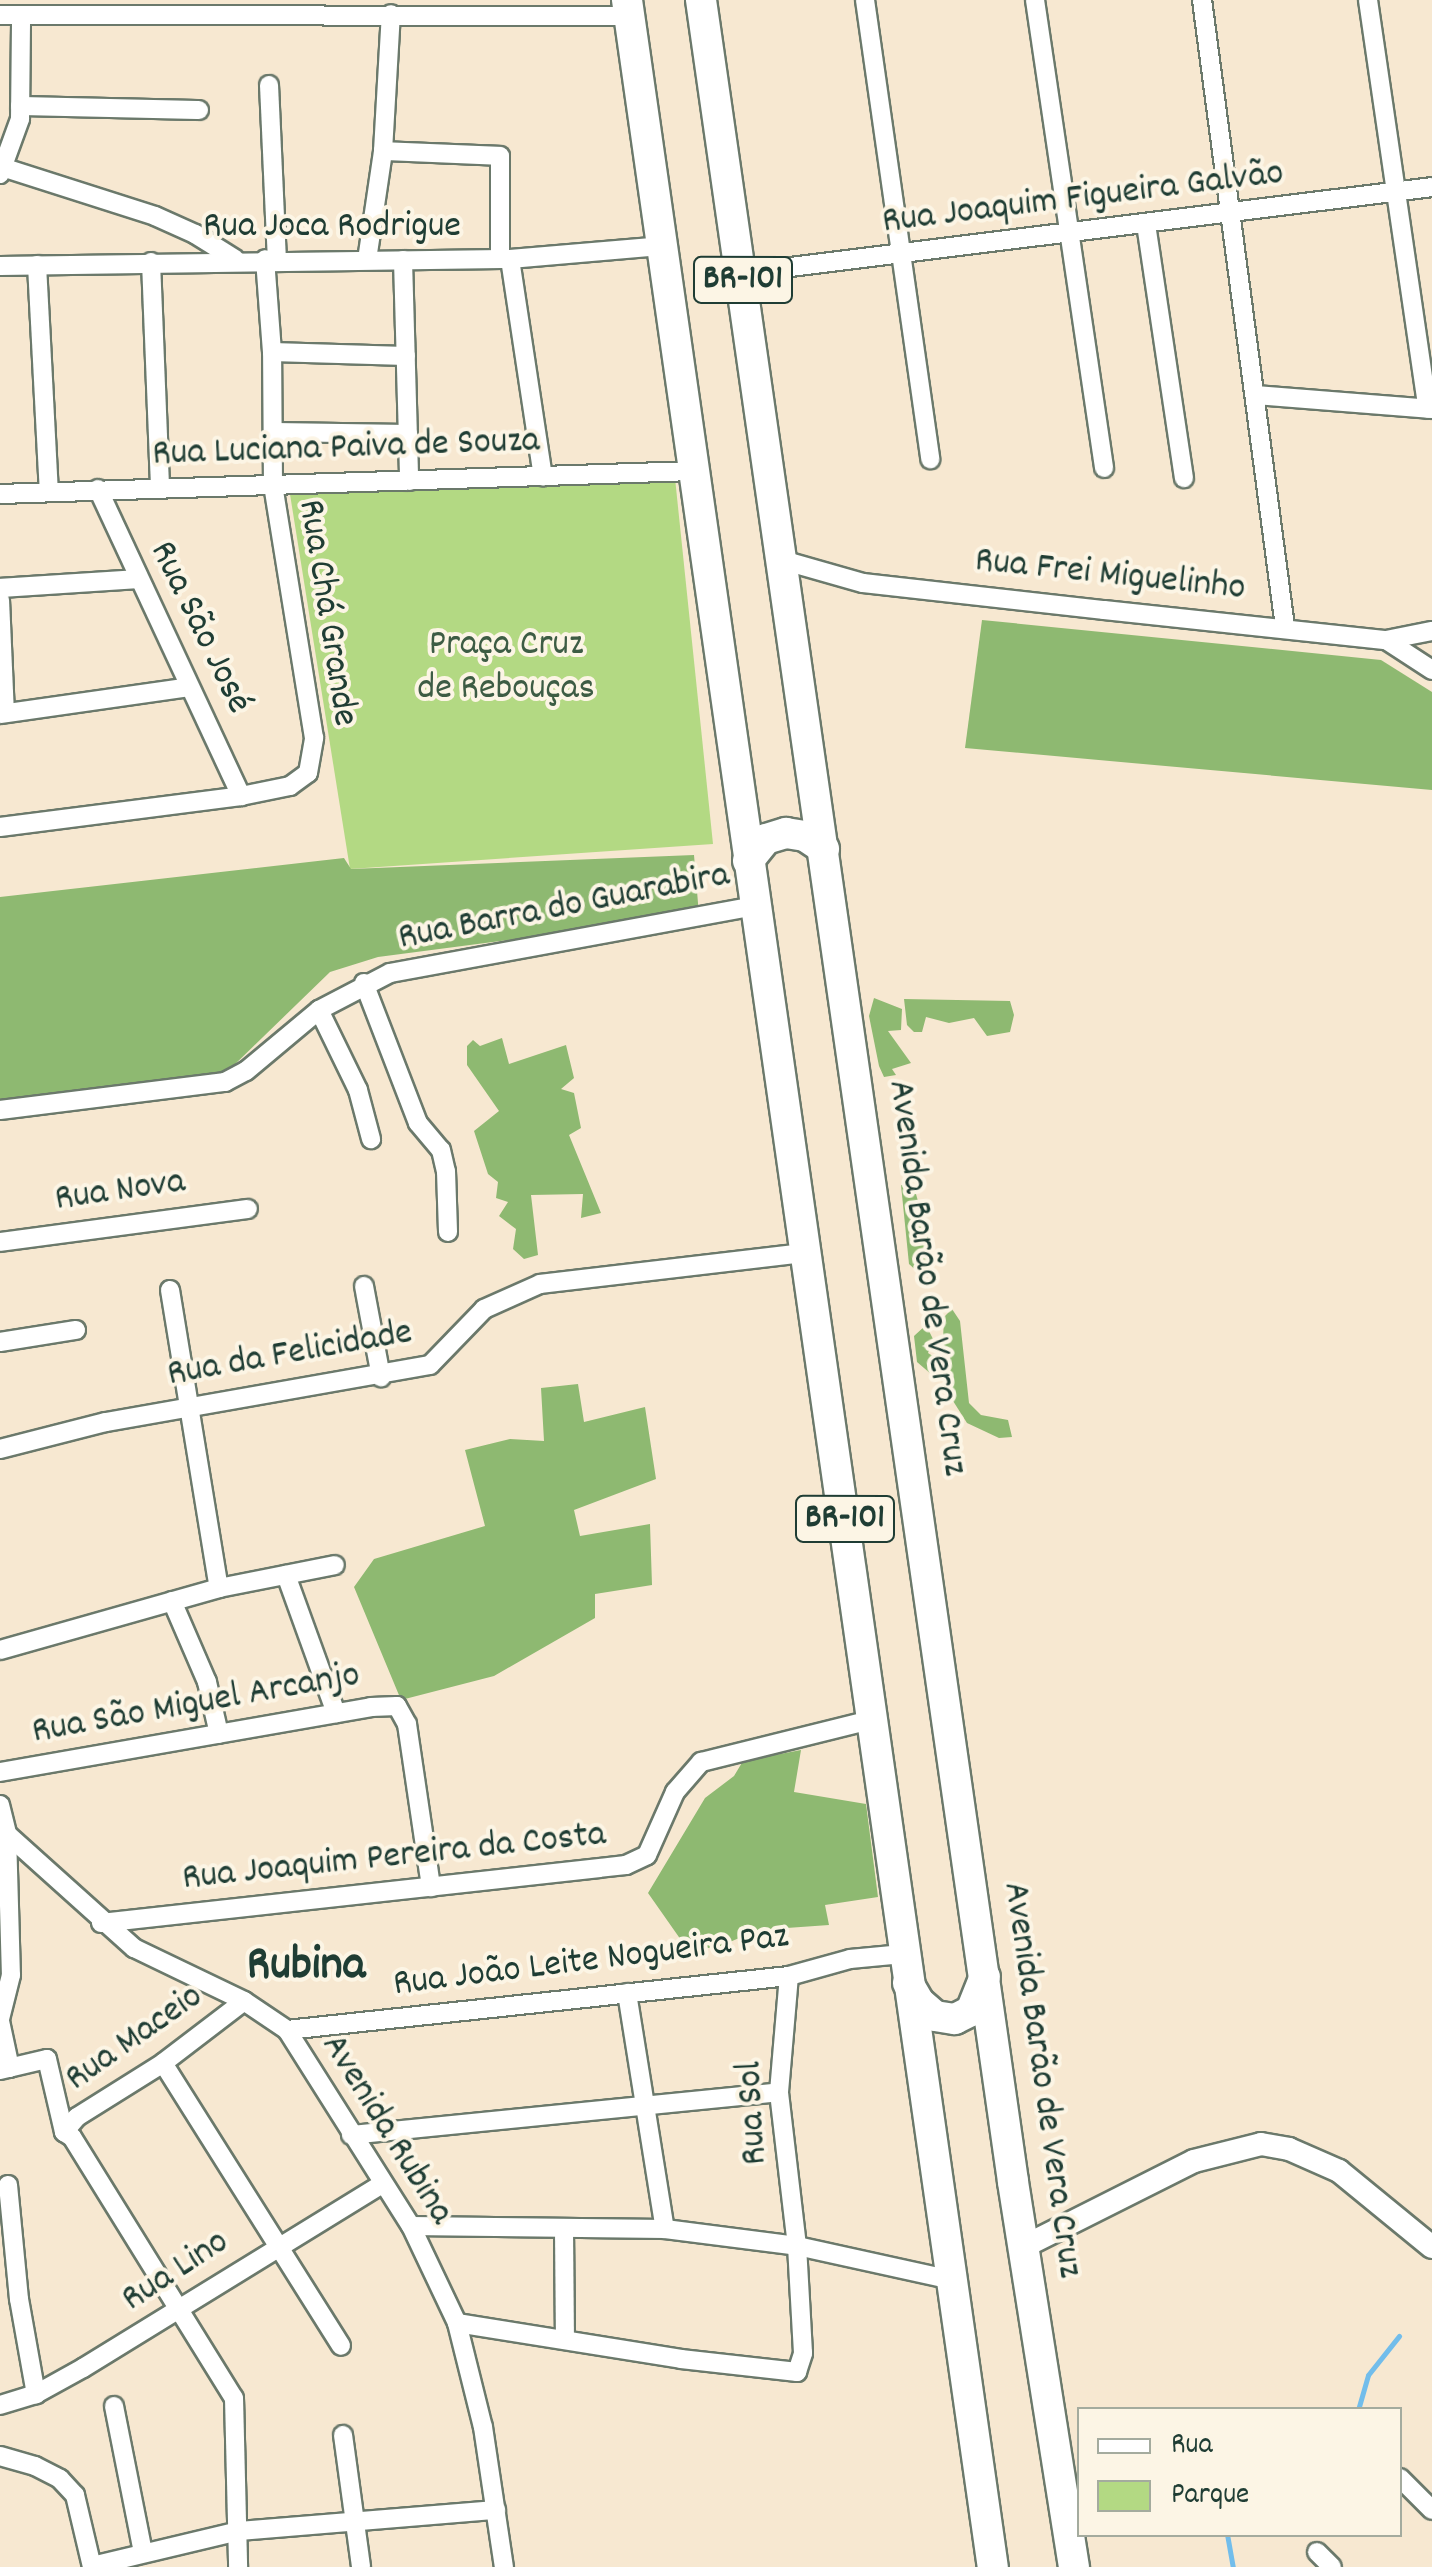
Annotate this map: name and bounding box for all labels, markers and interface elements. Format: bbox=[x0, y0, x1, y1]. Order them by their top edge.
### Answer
street label: Rua Joaquim Figueira Galvão bbox=[880, 152, 1286, 246]
street label: Rua Joca Rodrigue bbox=[203, 205, 461, 251]
road number: BR-101 bbox=[690, 250, 796, 310]
street label: Rua Luciana Paiva de Souza bbox=[152, 419, 540, 479]
street label: Rua Chá Grande bbox=[286, 497, 366, 729]
street label: Rua São José bbox=[138, 534, 260, 722]
street label: Rua Frei Miguelinho bbox=[973, 539, 1247, 613]
park label: Praça Cruz de Rebouças bbox=[417, 623, 595, 712]
street label: Rua Barra do Guarabira bbox=[395, 854, 733, 962]
street label: Avenida Barão de Vera Cruz bbox=[876, 1077, 976, 1479]
street label: Rua Nova bbox=[52, 1160, 188, 1224]
street label: Rua da Felicidade bbox=[164, 1311, 416, 1399]
road number: BR-101 bbox=[792, 1489, 898, 1549]
street label: Rua São Miguel Arcanjo bbox=[29, 1654, 363, 1756]
street label: Rua Joaquim Pereira da Costa bbox=[180, 1813, 608, 1903]
street label: Avenida Barão de Vera Cruz bbox=[991, 1879, 1091, 2281]
street label: Rua João Leite Nogueira Paz bbox=[391, 1915, 791, 2009]
district label: Rubina bbox=[247, 1939, 365, 1997]
street label: Rua Maceio bbox=[57, 1975, 213, 2103]
street label: Avenida Rubina bbox=[309, 2026, 463, 2234]
street label: Rua Sol bbox=[729, 2060, 779, 2166]
street label: Rua Lino bbox=[114, 2221, 238, 2323]
legend bbox=[1077, 2407, 1402, 2537]
text: Rua bbox=[1171, 2425, 1213, 2468]
text: Parque bbox=[1171, 2475, 1249, 2518]

